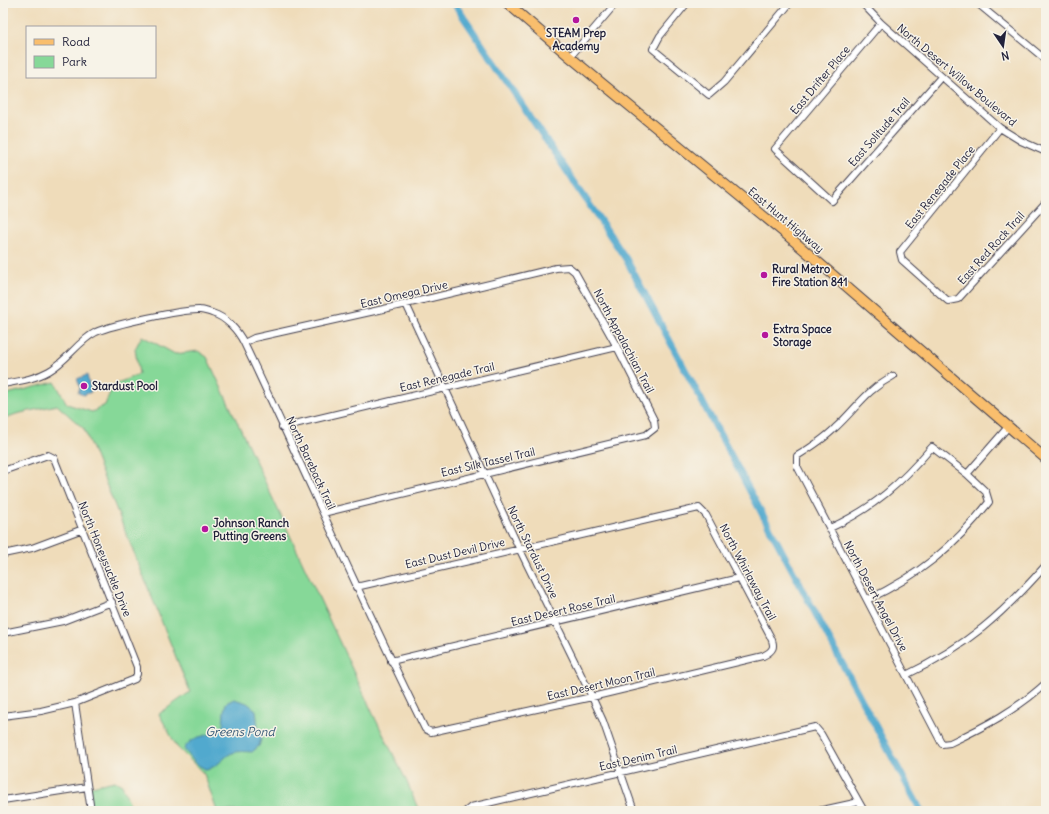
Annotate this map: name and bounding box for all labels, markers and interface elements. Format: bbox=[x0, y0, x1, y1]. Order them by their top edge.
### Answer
marker: STEAM Prep Academy bbox=[571, 15, 581, 25]
street label: North Desert Willow Boulevard bbox=[895, 21, 1019, 129]
legend bbox=[26, 26, 156, 78]
place label: STEAM Prep Academy bbox=[546, 26, 606, 54]
north arrow bbox=[983, 26, 1023, 66]
text: Road bbox=[62, 34, 90, 49]
street label: East Drifter Place bbox=[787, 43, 853, 117]
text: Park bbox=[62, 54, 87, 69]
street label: East Solitude Trail bbox=[845, 95, 913, 169]
street label: East Renegade Place bbox=[902, 143, 978, 231]
street label: East Hunt Highway bbox=[745, 184, 827, 256]
street label: East Red Rock Trail bbox=[955, 209, 1027, 287]
place label: Rural Metro Fire Station 841 bbox=[772, 262, 848, 289]
marker: Rural Metro Fire Station 841 bbox=[759, 270, 769, 280]
street label: East Omega Drive bbox=[359, 277, 449, 311]
street label: North Appalachian Trail bbox=[591, 287, 657, 395]
place label: Extra Space Storage bbox=[773, 322, 832, 350]
marker: Extra Space Storage bbox=[760, 330, 770, 340]
street label: East Renegade Trail bbox=[398, 359, 496, 395]
place label: Stardust Pool bbox=[92, 379, 158, 393]
marker: Stardust Pool bbox=[79, 381, 89, 391]
street label: North Bareback Trail bbox=[283, 414, 339, 512]
street label: East Silk Tassel Trail bbox=[440, 444, 536, 480]
street label: North Honeysuckle Drive bbox=[75, 499, 135, 619]
street label: North Stardust Drive bbox=[504, 503, 562, 601]
place label: Johnson Ranch Putting Greens bbox=[213, 516, 290, 544]
street label: North Whirlaway Trail bbox=[717, 521, 779, 623]
marker: Johnson Ranch Putting Greens bbox=[200, 524, 210, 534]
street label: East Dust Devil Drive bbox=[404, 535, 506, 571]
street label: North Desert Angel Drive bbox=[841, 538, 911, 654]
street label: East Desert Rose Trail bbox=[509, 591, 617, 629]
street label: East Desert Moon Trail bbox=[546, 665, 656, 703]
water label: Greens Pond bbox=[205, 724, 276, 739]
street label: East Denim Trail bbox=[598, 742, 678, 774]

